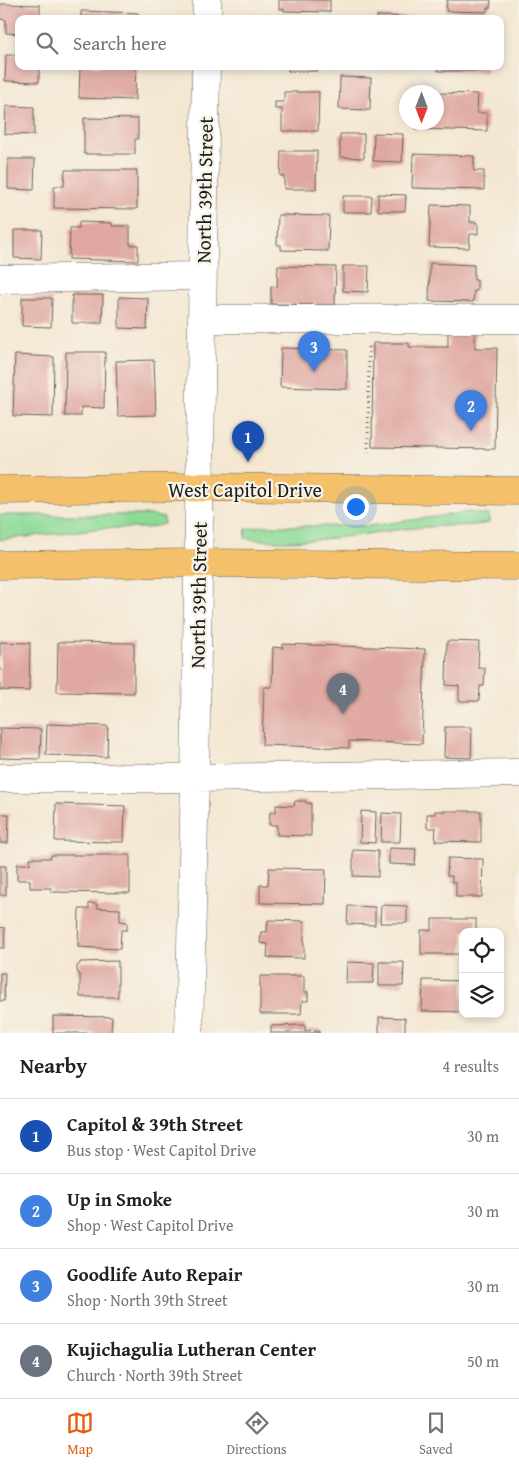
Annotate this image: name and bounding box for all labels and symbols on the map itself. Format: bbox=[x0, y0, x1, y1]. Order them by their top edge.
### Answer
north arrow bbox=[399, 85, 444, 130]
street label: North 39th Street bbox=[188, 116, 220, 264]
pin: 3 bbox=[298, 331, 330, 372]
pin: 2 bbox=[455, 390, 487, 431]
pin: 1 bbox=[232, 421, 264, 462]
street label: West Capitol Drive bbox=[168, 475, 322, 504]
your location bbox=[343, 494, 369, 520]
street label: North 39th Street bbox=[182, 521, 214, 669]
pin: 4 bbox=[327, 673, 359, 714]

